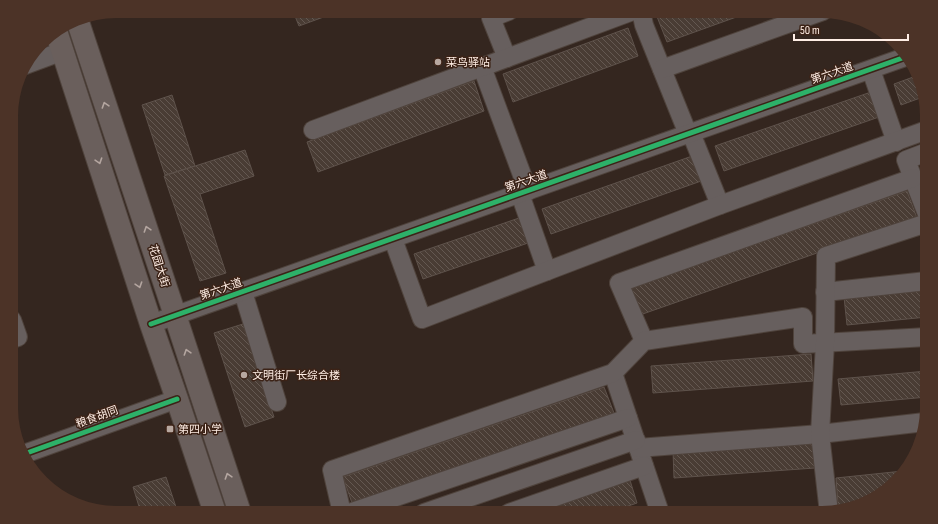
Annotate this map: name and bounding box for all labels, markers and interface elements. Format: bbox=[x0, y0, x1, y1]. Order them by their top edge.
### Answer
scale bar bbox=[794, 16, 908, 42]
text: 50 m bbox=[800, 23, 820, 38]
place label: 菜鸟驿站 bbox=[446, 56, 490, 69]
marker: 菜鸟驿站 bbox=[433, 57, 443, 67]
street label: 第六大道 bbox=[809, 60, 855, 86]
one-way arrow bbox=[102, 102, 110, 109]
one-way arrow bbox=[94, 158, 103, 165]
street label: 第六大道 bbox=[503, 168, 549, 194]
one-way arrow bbox=[143, 225, 151, 232]
street label: 花园大街 bbox=[146, 243, 172, 289]
street label: 第六大道 bbox=[198, 276, 244, 302]
one-way arrow bbox=[134, 281, 143, 288]
one-way arrow bbox=[184, 349, 192, 356]
place label: 文明街厂长综合楼 bbox=[252, 369, 340, 382]
marker: 文明街厂长综合楼 bbox=[239, 370, 249, 380]
street label: 粮食胡同 bbox=[74, 403, 120, 431]
place label: 第四小学 bbox=[178, 423, 222, 436]
marker: 第四小学 bbox=[165, 424, 175, 434]
one-way arrow bbox=[224, 473, 232, 480]

